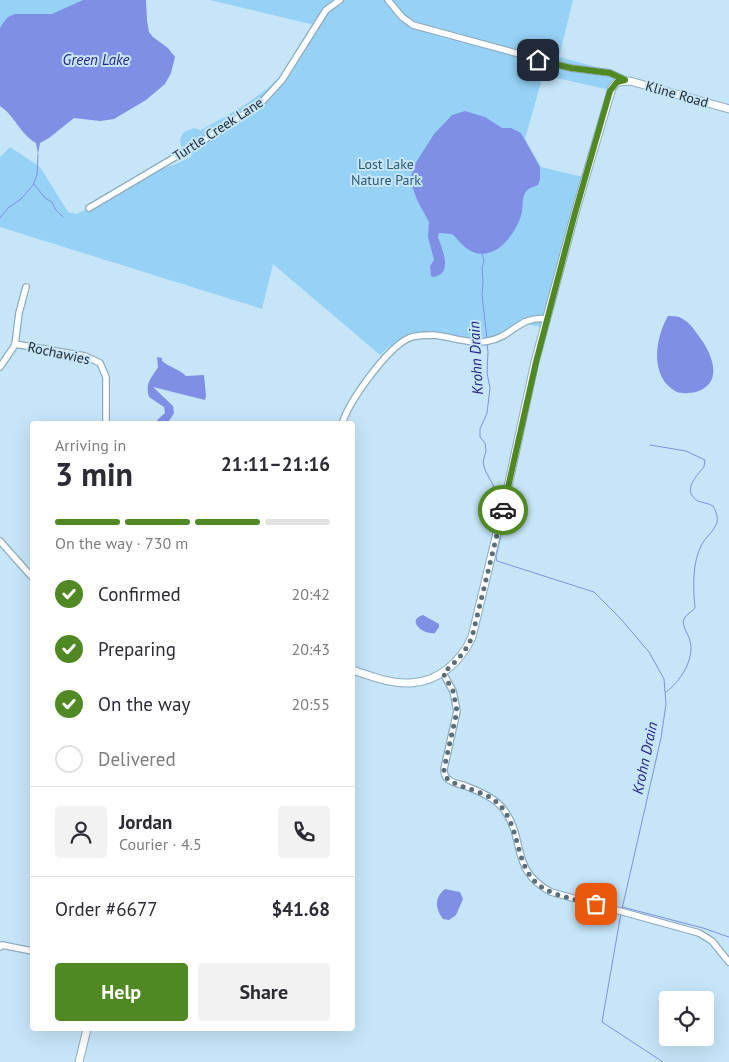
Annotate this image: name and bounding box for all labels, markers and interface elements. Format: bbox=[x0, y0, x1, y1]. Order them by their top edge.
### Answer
pin bbox=[517, 39, 559, 81]
icon: home bbox=[524, 46, 552, 74]
water label: Green Lake bbox=[63, 50, 129, 69]
street label: Kline Road bbox=[644, 76, 710, 112]
street label: Turtle Creek Lane bbox=[169, 93, 267, 165]
park label: Lost Lake Nature Park bbox=[351, 155, 421, 189]
water label: Krohn Drain bbox=[464, 321, 487, 395]
street label: Rochawies bbox=[26, 338, 92, 368]
text: Arriving in bbox=[55, 435, 126, 455]
text: 21:11–21:16 bbox=[221, 452, 330, 476]
text: 3 min bbox=[55, 453, 133, 495]
courier bbox=[478, 485, 528, 535]
icon: car bbox=[489, 496, 517, 524]
text: On the way · 730 m bbox=[55, 533, 188, 553]
icon: check bbox=[55, 580, 83, 608]
text: Confirmed bbox=[98, 582, 181, 606]
text: 20:42 bbox=[292, 584, 330, 604]
icon: check bbox=[55, 635, 83, 663]
text: Preparing bbox=[98, 637, 176, 661]
text: 20:43 bbox=[292, 639, 330, 659]
icon: check bbox=[55, 690, 83, 718]
text: On the way bbox=[98, 692, 190, 716]
text: 20:55 bbox=[292, 694, 330, 714]
water label: Krohn Drain bbox=[628, 720, 662, 796]
text: Delivered bbox=[98, 747, 176, 771]
button: person bbox=[55, 806, 107, 858]
button: phone bbox=[278, 806, 330, 858]
text: Jordan bbox=[119, 810, 172, 834]
text: Courier · 4.5 bbox=[119, 834, 202, 854]
pin bbox=[575, 883, 617, 925]
icon: bag bbox=[582, 890, 610, 918]
text: Order #6677 bbox=[55, 897, 158, 921]
text: $41.68 bbox=[271, 897, 330, 921]
button: Help bbox=[55, 963, 188, 1021]
button: Share bbox=[198, 963, 330, 1021]
map controls bbox=[659, 991, 714, 1046]
button: locate bbox=[659, 991, 714, 1046]

